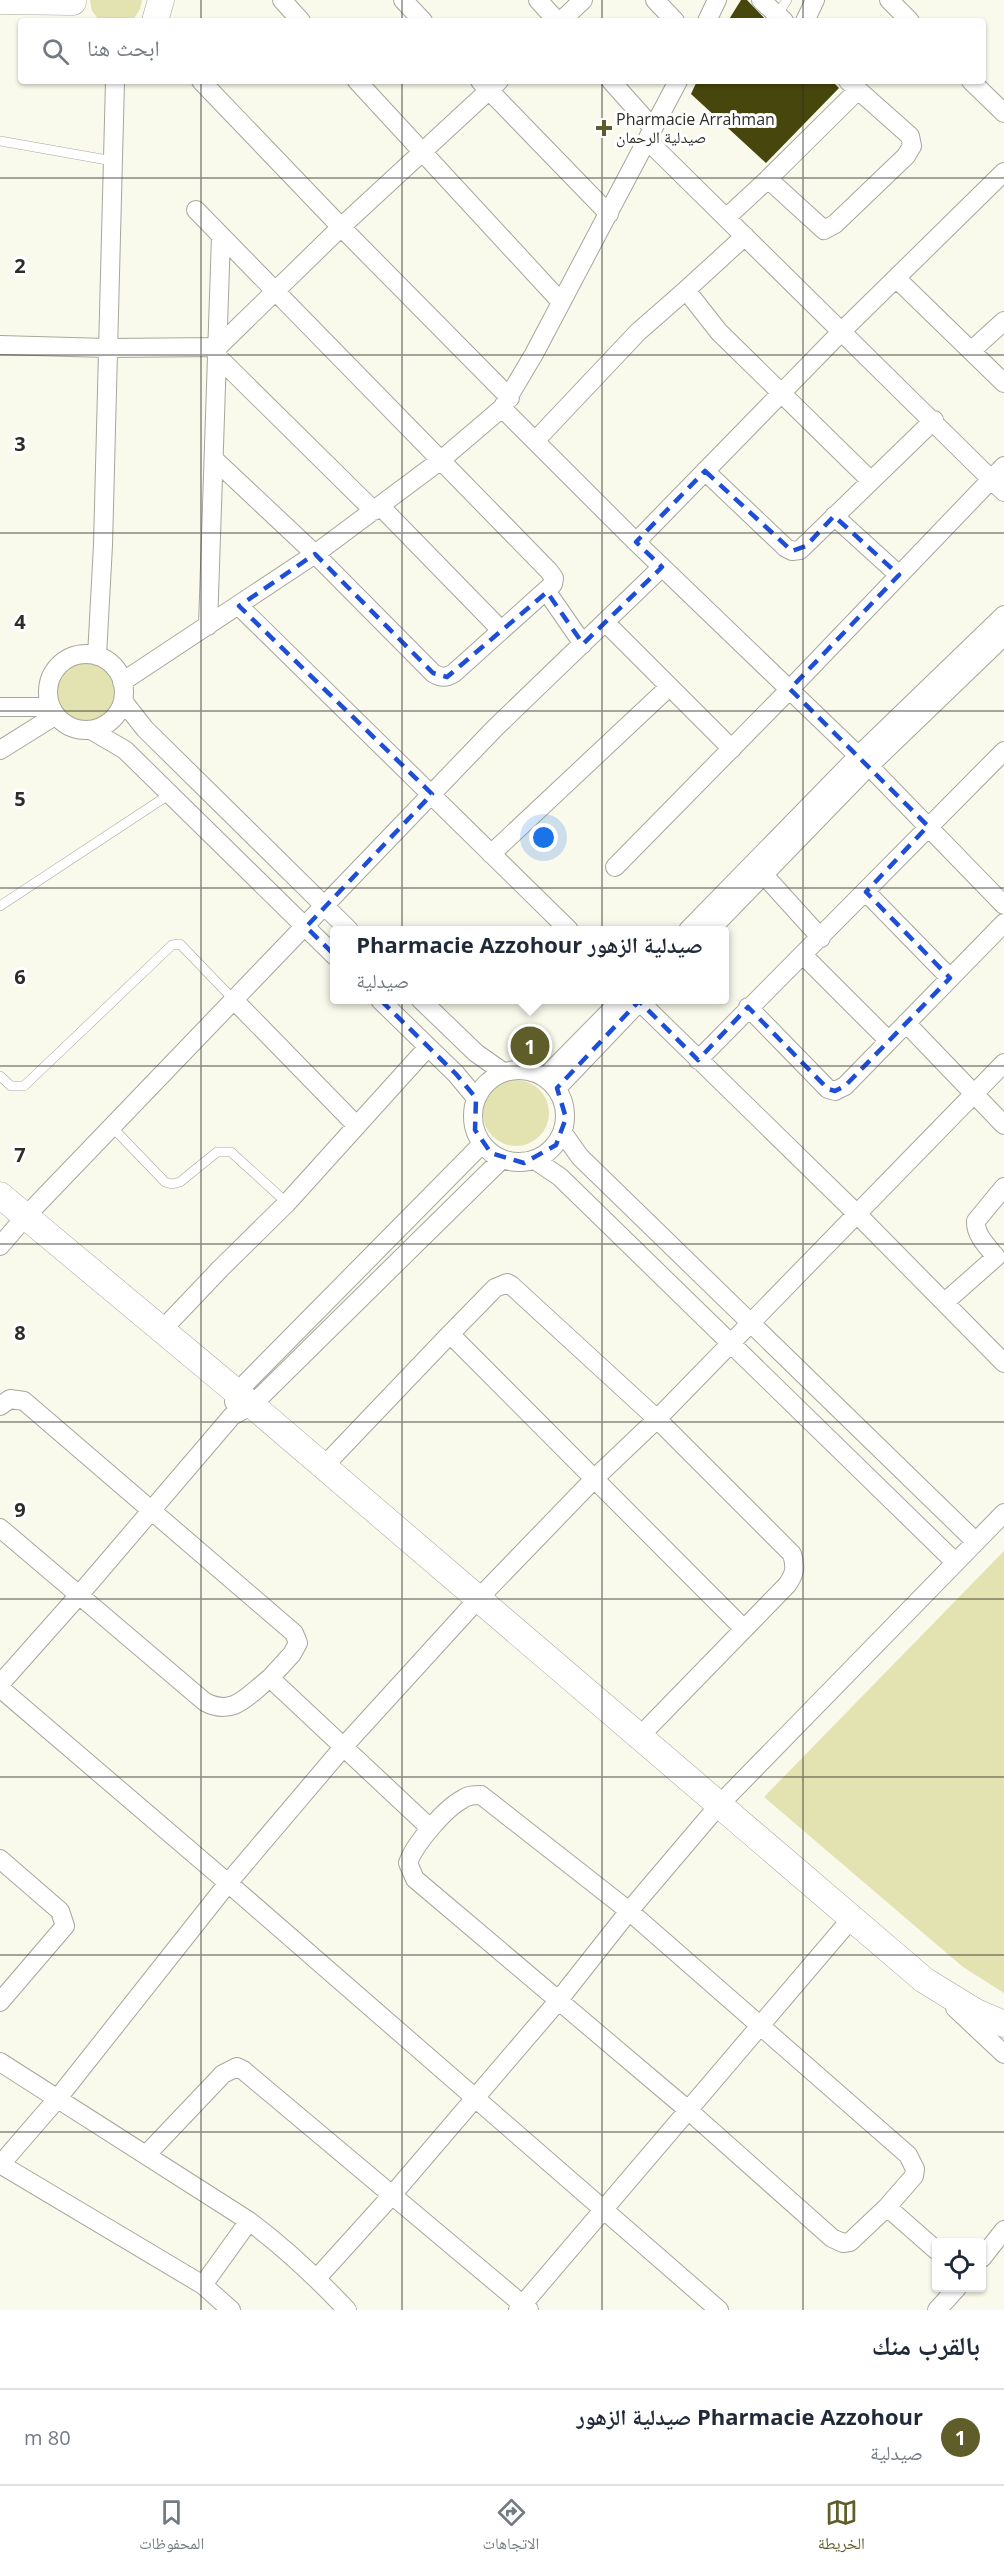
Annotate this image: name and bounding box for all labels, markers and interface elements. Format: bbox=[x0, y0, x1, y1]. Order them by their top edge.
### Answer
search box bbox=[18, 18, 986, 84]
text: ابحث هنا bbox=[87, 32, 160, 62]
icon: search bbox=[39, 35, 72, 68]
place label: Pharmacie Arrahman صيدلية الرحمان bbox=[616, 108, 775, 148]
marker: Pharmacie Arrahman صيدلية الرحمان bbox=[597, 121, 611, 135]
text: 2 bbox=[14, 252, 26, 279]
text: 3 bbox=[14, 430, 26, 457]
text: 4 bbox=[14, 608, 26, 635]
text: 5 bbox=[14, 785, 26, 812]
your location bbox=[529, 823, 558, 852]
popup bbox=[330, 926, 729, 1004]
text: Pharmacie Azzohour صيدلية الزهور bbox=[356, 929, 703, 959]
text: 6 bbox=[14, 963, 26, 990]
text: صيدلية bbox=[356, 967, 409, 994]
pin: 1 bbox=[510, 1024, 550, 1068]
text: 7 bbox=[14, 1141, 26, 1168]
text: 8 bbox=[14, 1319, 26, 1346]
text: 9 bbox=[14, 1496, 26, 1523]
map controls bbox=[932, 2238, 986, 2292]
button: locate bbox=[932, 2238, 986, 2292]
text: بالقرب منك bbox=[872, 2327, 980, 2363]
text: Pharmacie Azzohour صيدلية الزهور bbox=[576, 2401, 923, 2431]
text: 80 m bbox=[24, 2424, 71, 2451]
text: 1 bbox=[955, 2424, 966, 2451]
text: صيدلية bbox=[870, 2439, 923, 2466]
tab: المحفوظات bbox=[139, 2496, 204, 2559]
tab: الاتجاهات bbox=[483, 2496, 539, 2559]
tab: الخريطة bbox=[818, 2496, 865, 2559]

